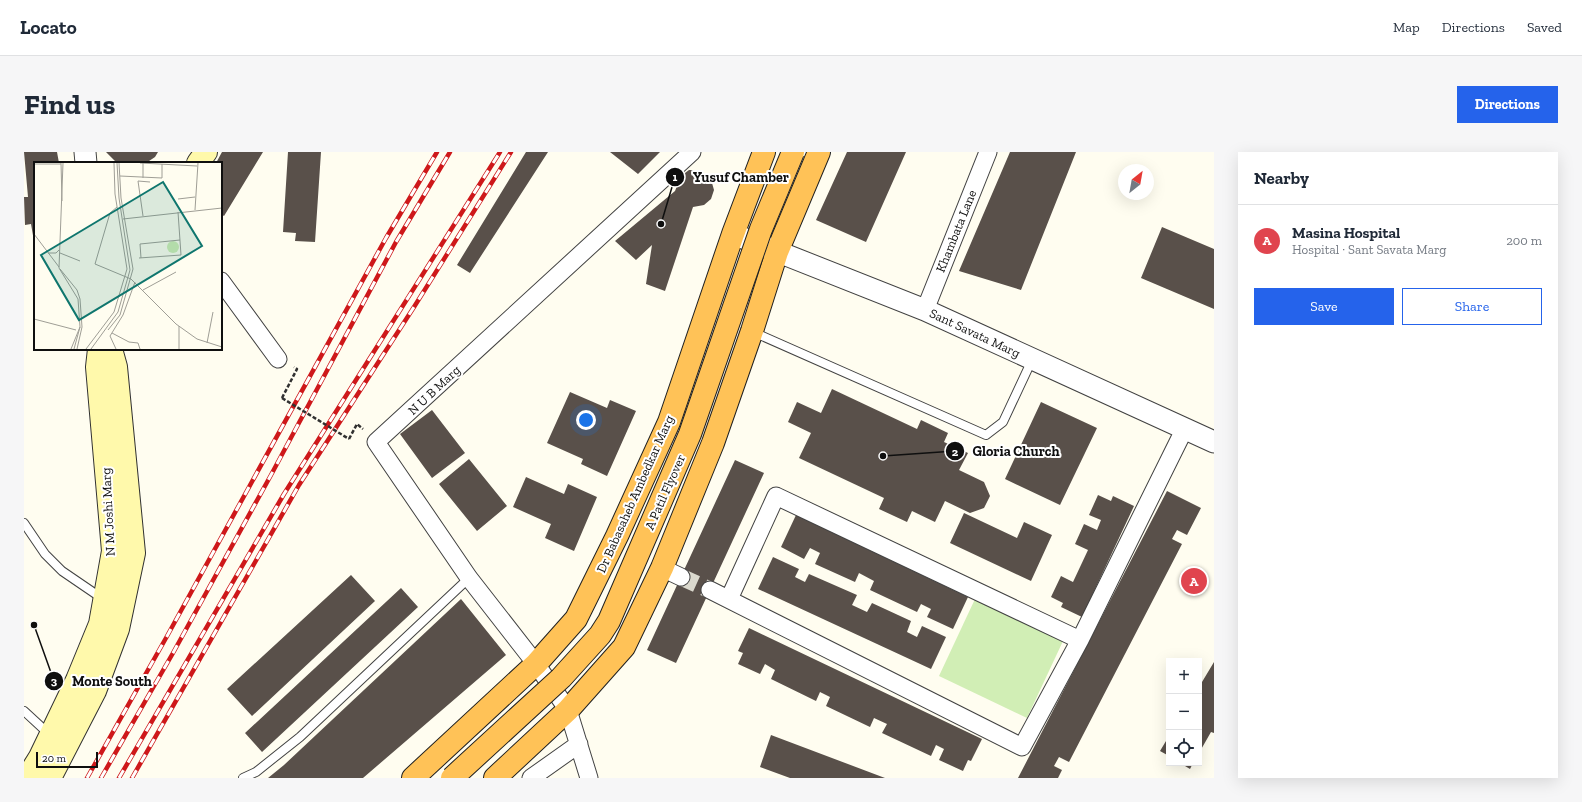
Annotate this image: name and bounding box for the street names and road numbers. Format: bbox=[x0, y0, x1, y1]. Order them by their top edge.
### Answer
street label: Khambata Lane bbox=[933, 188, 979, 274]
street label: Sant Savata Marg bbox=[927, 305, 1023, 361]
street label: N U B Marg bbox=[405, 362, 463, 418]
street label: Dr Babasaheb Ambedkar Marg bbox=[593, 413, 677, 575]
street label: A Patil Flyover bbox=[642, 452, 688, 532]
street label: N M Joshi Marg bbox=[98, 467, 118, 557]

